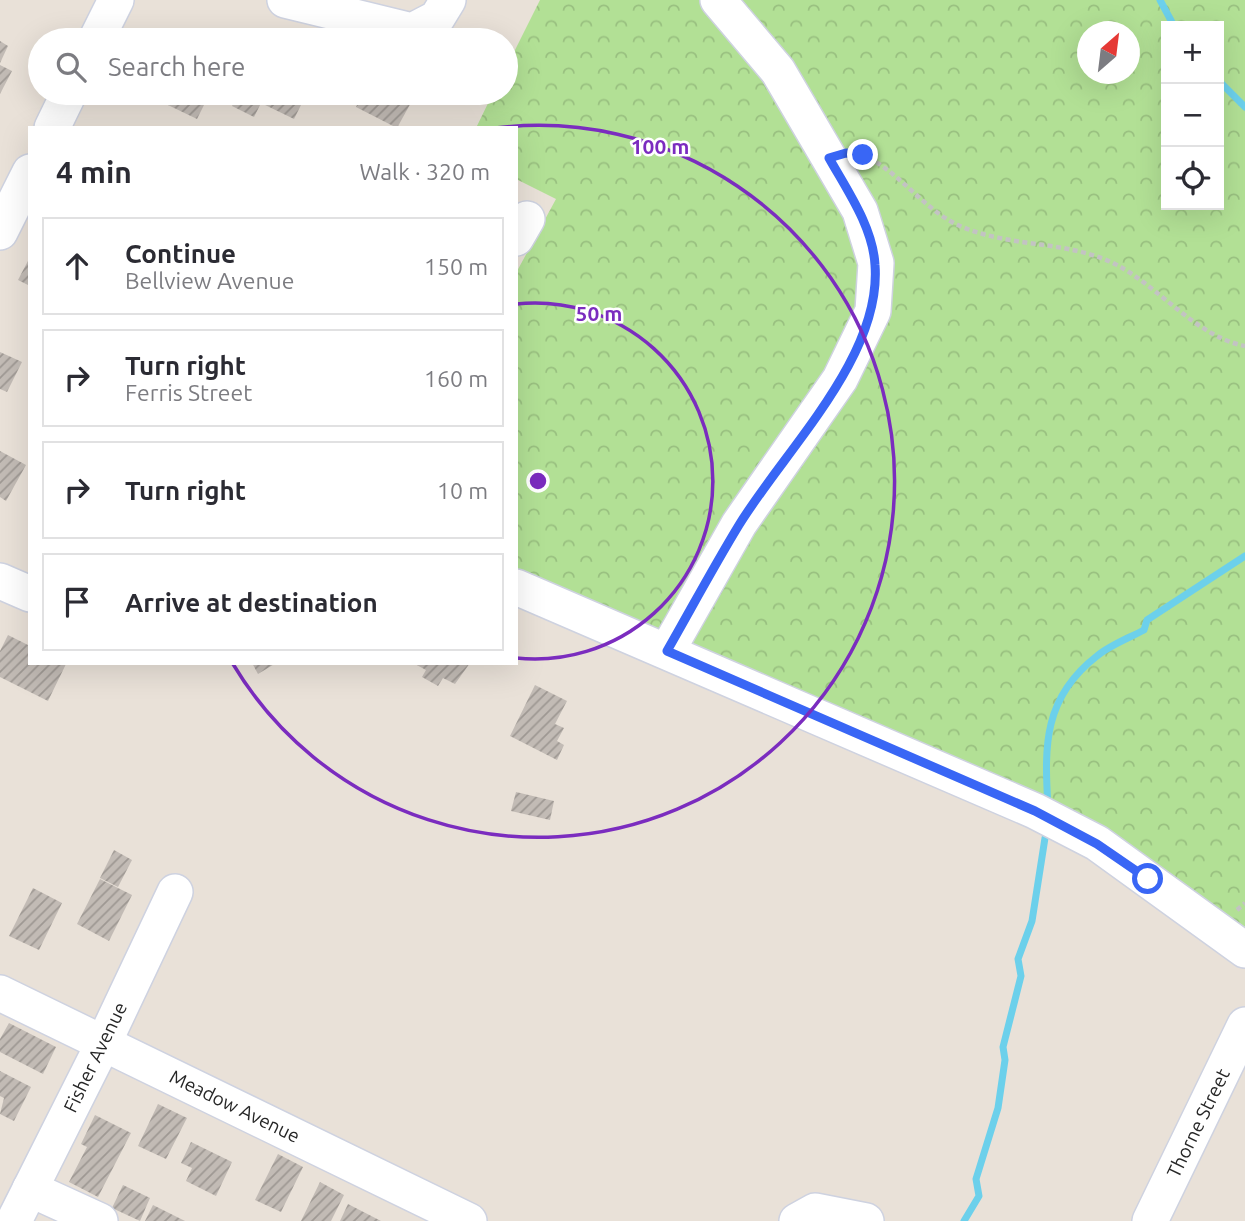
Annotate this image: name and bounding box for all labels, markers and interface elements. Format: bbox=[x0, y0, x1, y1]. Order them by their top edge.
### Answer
north arrow bbox=[1077, 21, 1140, 84]
map controls bbox=[1161, 21, 1224, 210]
button: + bbox=[1161, 21, 1224, 84]
search box bbox=[28, 28, 518, 105]
icon: search bbox=[52, 48, 90, 86]
text: Search here bbox=[108, 52, 245, 81]
button: − bbox=[1161, 84, 1224, 147]
text: 100 m bbox=[631, 134, 689, 158]
route end bbox=[847, 139, 878, 170]
button: locate bbox=[1161, 147, 1224, 210]
text: 4 min bbox=[56, 155, 132, 189]
text: Walk · 320 m bbox=[359, 159, 490, 184]
text: Continue bbox=[125, 239, 236, 268]
icon: ahead bbox=[58, 247, 96, 285]
text: 150 m bbox=[424, 254, 488, 279]
text: Bellview Avenue bbox=[125, 268, 294, 293]
text: 50 m bbox=[576, 301, 622, 325]
text: Turn right bbox=[125, 351, 246, 380]
icon: right bbox=[58, 359, 96, 397]
text: 160 m bbox=[424, 366, 488, 391]
text: Ferris Street bbox=[125, 380, 252, 405]
centre of rings bbox=[526, 469, 550, 493]
icon: right bbox=[58, 471, 96, 509]
text: Turn right bbox=[125, 476, 246, 505]
text: 10 m bbox=[437, 478, 488, 503]
icon: arrive bbox=[58, 583, 96, 621]
text: Arrive at destination bbox=[125, 588, 378, 617]
route start bbox=[1132, 863, 1163, 894]
street label: Fisher Avenue bbox=[59, 998, 131, 1116]
street label: Thorne Street bbox=[1162, 1064, 1234, 1181]
street label: Meadow Avenue bbox=[166, 1065, 304, 1147]

